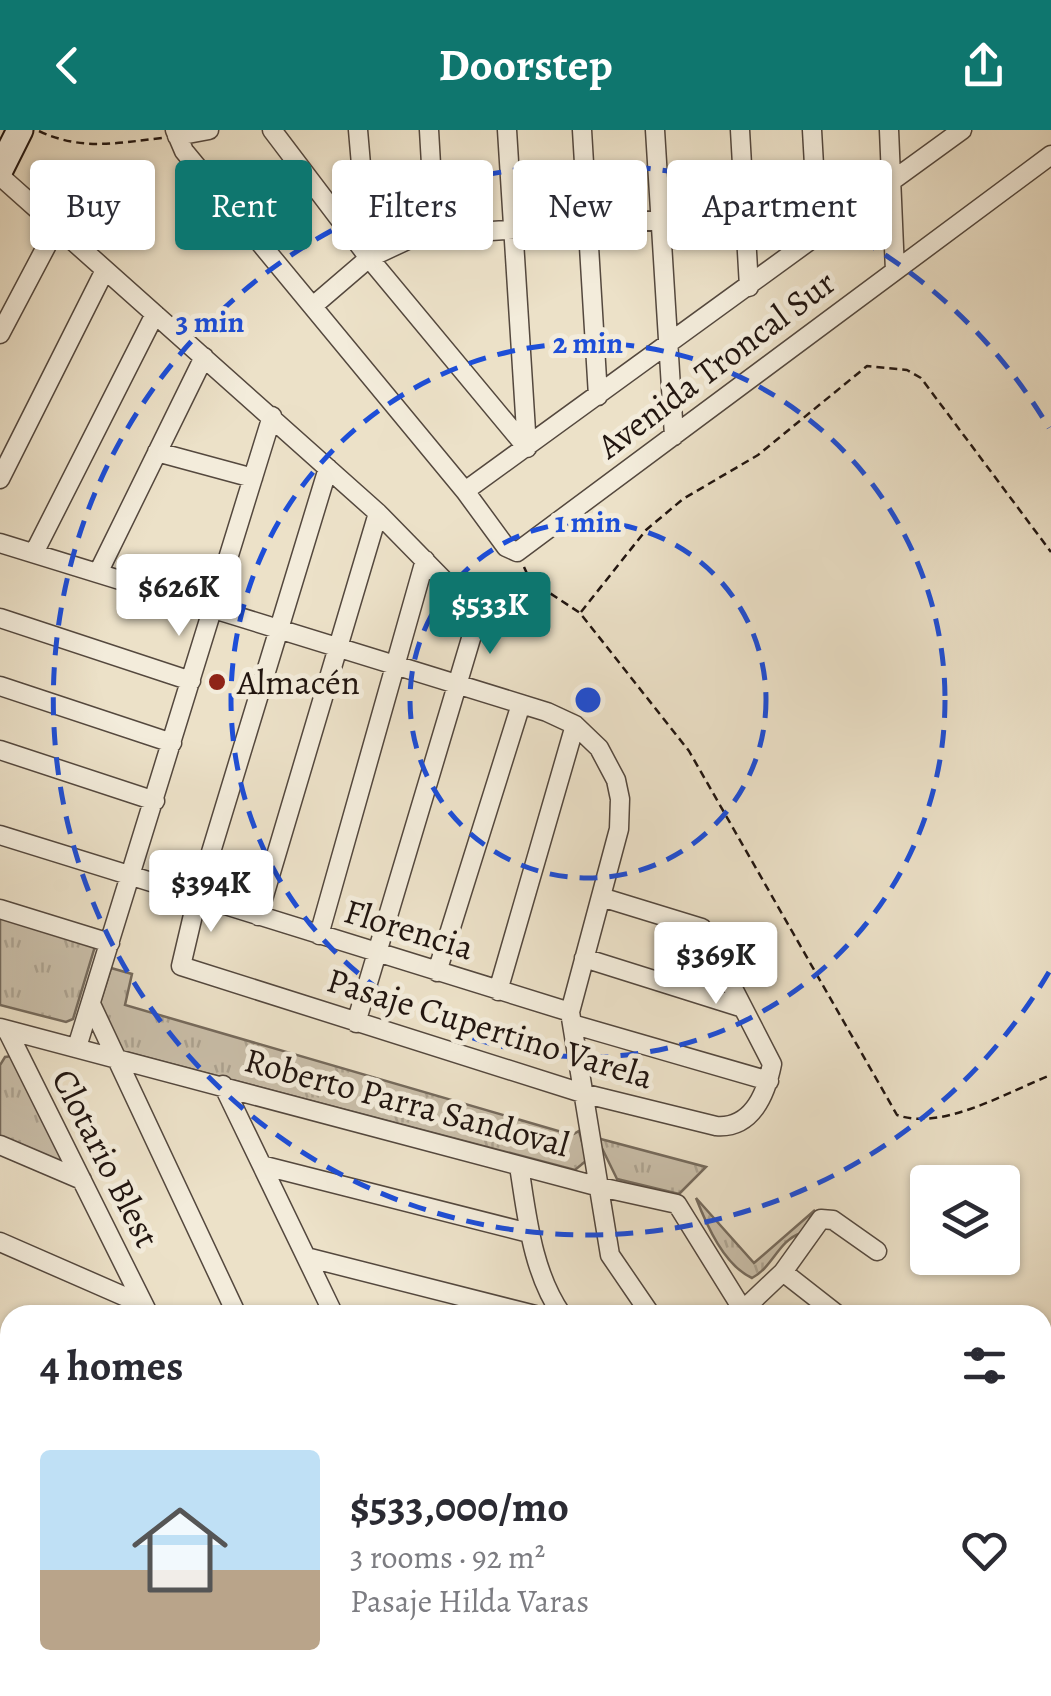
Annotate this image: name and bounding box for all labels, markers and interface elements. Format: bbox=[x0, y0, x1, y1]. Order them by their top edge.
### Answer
text: Doorstep bbox=[438, 34, 613, 96]
icon: back bbox=[40, 38, 95, 93]
icon: share bbox=[956, 38, 1011, 93]
chip: Buy bbox=[30, 160, 155, 250]
chip: Rent bbox=[175, 160, 312, 250]
chip: Filters bbox=[332, 160, 493, 250]
chip: New bbox=[513, 160, 647, 250]
chip: Apartment bbox=[667, 160, 892, 250]
street label: Avenida Troncal Sur bbox=[586, 259, 845, 470]
text: 3 min bbox=[176, 302, 245, 342]
text: 2 min bbox=[553, 323, 623, 363]
text: 1 min bbox=[555, 502, 621, 542]
pin: $626K bbox=[109, 554, 249, 639]
text: $626K bbox=[138, 564, 220, 608]
pin: $533K bbox=[420, 572, 560, 657]
text: $533K bbox=[451, 582, 529, 626]
place label: Almacén bbox=[236, 658, 360, 706]
marker: Almacén bbox=[206, 671, 228, 693]
centre of rings bbox=[570, 682, 606, 718]
pin: $394K bbox=[141, 850, 281, 935]
text: $394K bbox=[171, 860, 251, 904]
street label: Florencia bbox=[338, 887, 480, 972]
pin: $369K bbox=[646, 922, 786, 1007]
text: $369K bbox=[676, 932, 756, 976]
street label: Pasaje Cupertino Varela bbox=[321, 956, 660, 1101]
street label: Roberto Parra Sandoval bbox=[239, 1036, 575, 1168]
street label: Clotario Blest bbox=[41, 1061, 171, 1255]
map controls bbox=[910, 1165, 1020, 1275]
button: layers bbox=[910, 1165, 1020, 1275]
text: 4 homes bbox=[40, 1337, 183, 1394]
icon: filters bbox=[957, 1338, 1012, 1393]
text: $533,000/mo bbox=[350, 1478, 569, 1535]
icon: home bbox=[120, 1490, 240, 1610]
icon: heart bbox=[957, 1523, 1012, 1578]
text: 3 rooms · 92 m² bbox=[350, 1535, 545, 1579]
text: Pasaje Hilda Varas bbox=[350, 1579, 589, 1623]

